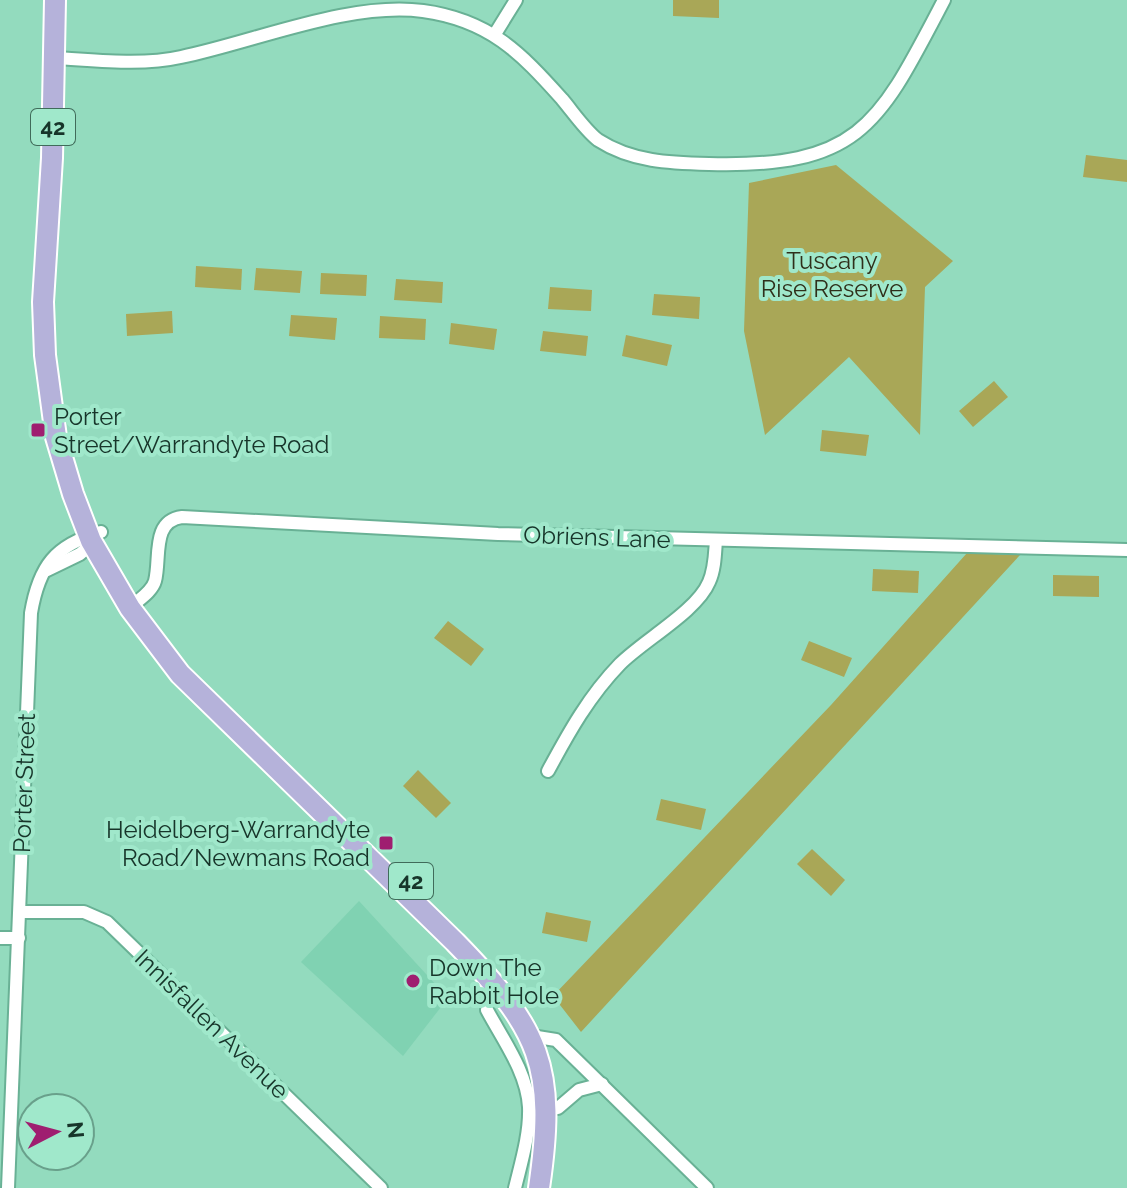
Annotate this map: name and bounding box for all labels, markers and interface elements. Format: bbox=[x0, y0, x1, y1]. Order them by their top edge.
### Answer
road number: 42 bbox=[31, 109, 75, 145]
park label: Tuscany Rise Reserve bbox=[761, 246, 903, 303]
place label: Porter Street/Warrandyte Road bbox=[54, 402, 329, 459]
marker: Porter Street/Warrandyte Road bbox=[29, 421, 47, 439]
street label: Obriens Lane bbox=[523, 520, 671, 554]
street label: Porter Street bbox=[7, 713, 41, 853]
place label: Heidelberg-Warrandyte Road/Newmans Road bbox=[106, 815, 370, 872]
marker: Heidelberg-Warrandyte Road/Newmans Road bbox=[377, 834, 395, 852]
road number: 42 bbox=[389, 863, 433, 899]
street label: Innisfallen Avenue bbox=[129, 943, 295, 1105]
place label: Down The Rabbit Hole bbox=[429, 953, 559, 1010]
marker: Down The Rabbit Hole bbox=[404, 972, 422, 990]
north arrow bbox=[16, 1092, 96, 1172]
text: N bbox=[62, 1120, 90, 1140]

